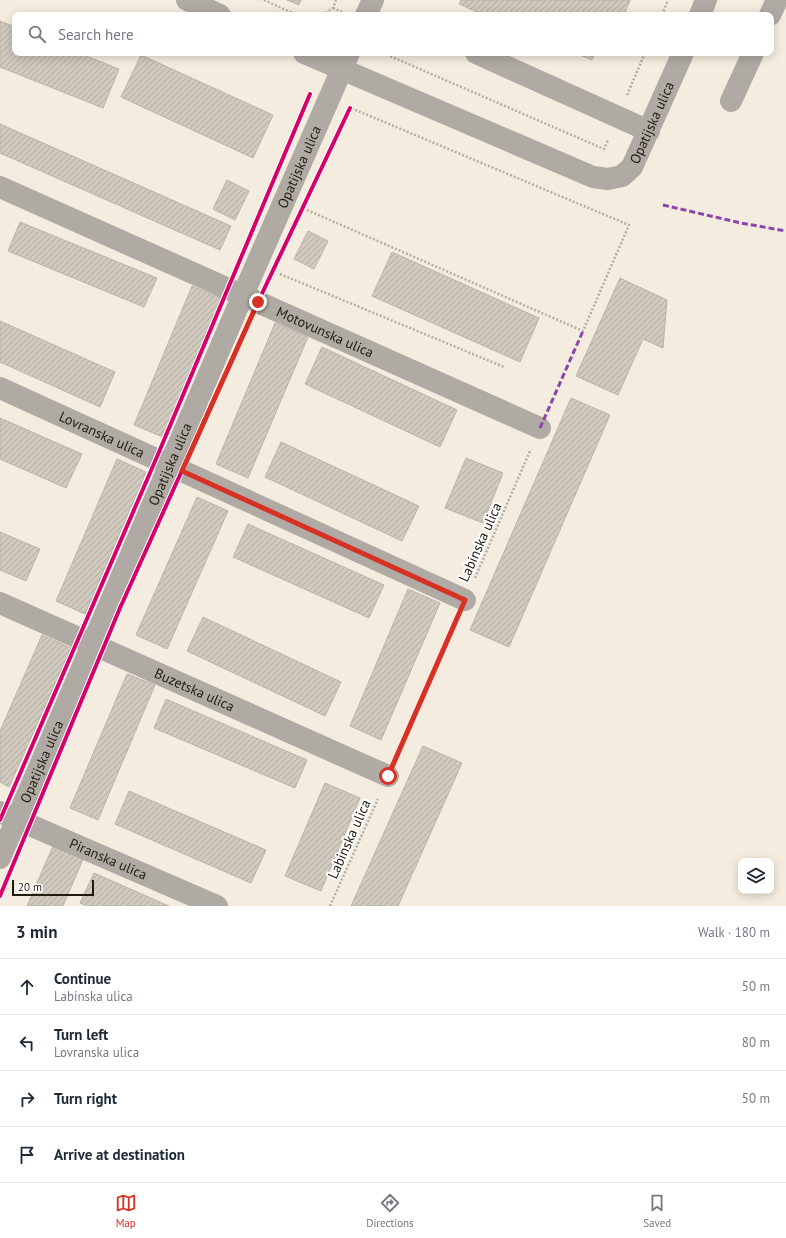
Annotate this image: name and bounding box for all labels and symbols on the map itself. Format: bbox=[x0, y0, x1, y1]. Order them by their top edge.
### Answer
street label: Opatijska ulica bbox=[626, 79, 678, 167]
street label: Opatijska ulica bbox=[273, 123, 325, 211]
route end bbox=[249, 293, 267, 311]
street label: Motovunska ulica bbox=[274, 303, 377, 362]
street label: Lovranska ulica bbox=[56, 407, 148, 462]
street label: Opatijska ulica bbox=[144, 420, 196, 508]
street label: Labinska ulica bbox=[455, 500, 505, 584]
street label: Buzetska ulica bbox=[152, 664, 237, 715]
street label: Opatijska ulica bbox=[16, 717, 67, 806]
route start bbox=[379, 767, 397, 785]
street label: Labinska ulica bbox=[324, 797, 374, 881]
street label: Piranska ulica bbox=[67, 834, 150, 884]
scale bar bbox=[12, 878, 94, 897]

